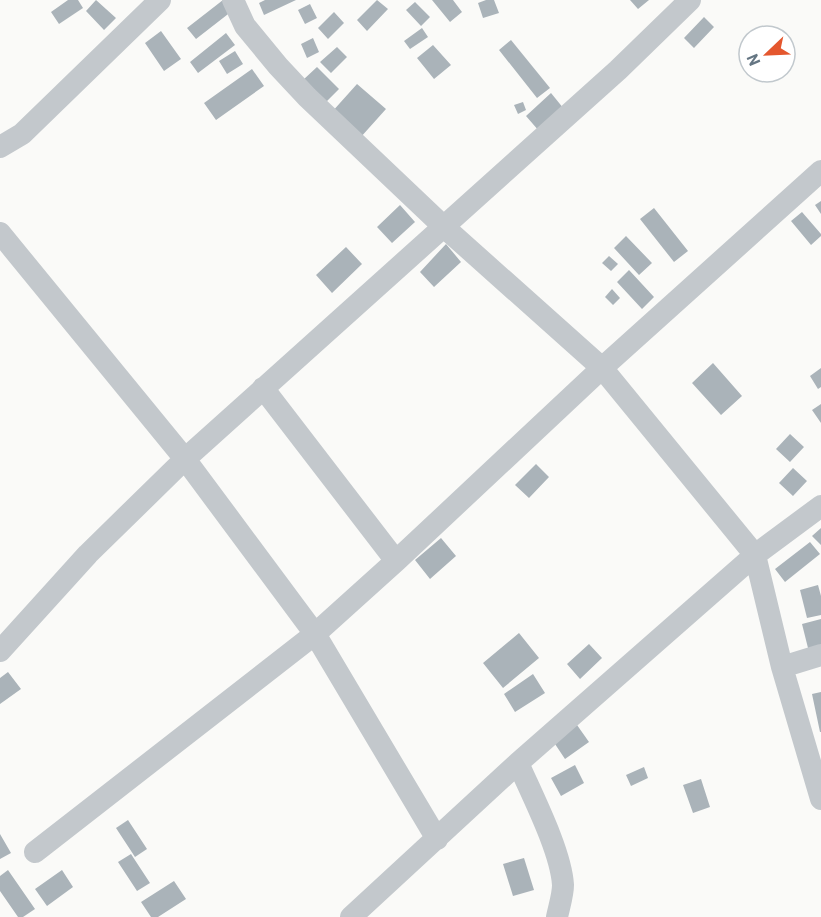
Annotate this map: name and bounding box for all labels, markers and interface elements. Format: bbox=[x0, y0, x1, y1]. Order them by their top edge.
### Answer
north arrow bbox=[737, 24, 797, 84]
text: N bbox=[742, 51, 764, 69]

